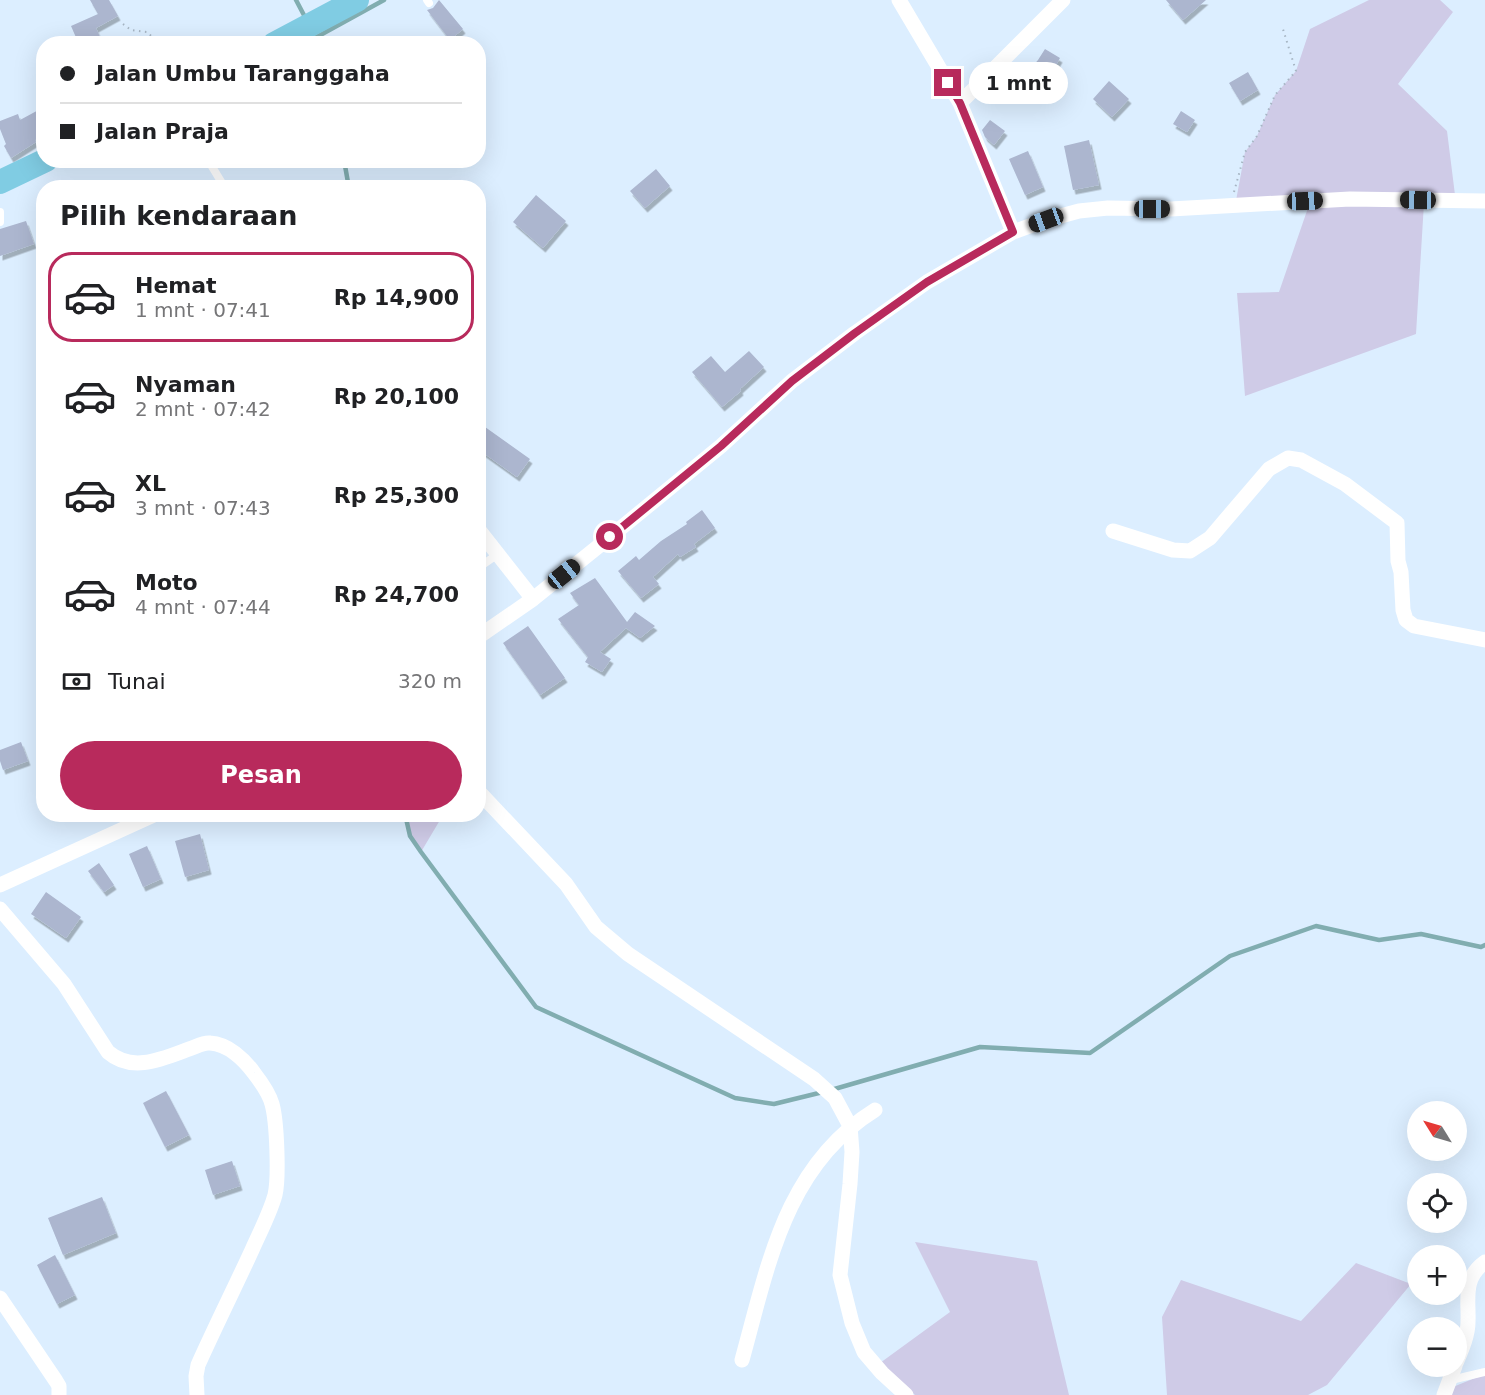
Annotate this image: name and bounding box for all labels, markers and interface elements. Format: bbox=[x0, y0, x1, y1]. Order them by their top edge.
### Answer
text: Jalan Umbu Taranggaha bbox=[96, 61, 390, 86]
callout: 1 mnt bbox=[969, 62, 1068, 104]
route end bbox=[934, 69, 961, 96]
text: 1 mnt bbox=[986, 71, 1051, 95]
text: Jalan Praja bbox=[96, 119, 229, 144]
car bbox=[1287, 191, 1323, 211]
car bbox=[1400, 191, 1436, 209]
text: Pilih kendaraan bbox=[60, 200, 297, 231]
car bbox=[1134, 200, 1170, 218]
car bbox=[1026, 205, 1066, 235]
icon: car bbox=[63, 270, 117, 324]
text: Hemat bbox=[135, 273, 217, 298]
text: Rp 14,900 bbox=[334, 285, 459, 310]
text: 1 mnt · 07:41 bbox=[135, 298, 271, 322]
icon: car bbox=[63, 369, 117, 423]
text: Nyaman bbox=[135, 372, 236, 397]
text: Rp 20,100 bbox=[334, 384, 459, 409]
text: 2 mnt · 07:42 bbox=[135, 397, 271, 421]
icon: car bbox=[63, 468, 117, 522]
text: XL bbox=[135, 471, 166, 496]
text: Rp 25,300 bbox=[334, 483, 459, 508]
text: 3 mnt · 07:43 bbox=[135, 496, 271, 520]
route start bbox=[596, 523, 623, 550]
car bbox=[544, 556, 584, 592]
icon: car bbox=[63, 567, 117, 621]
text: Moto bbox=[135, 570, 198, 595]
text: Rp 24,700 bbox=[334, 582, 459, 607]
text: 4 mnt · 07:44 bbox=[135, 595, 271, 619]
icon: cash bbox=[60, 665, 93, 698]
text: Tunai bbox=[108, 669, 166, 694]
text: 320 m bbox=[398, 669, 462, 693]
button: Pesan bbox=[60, 741, 462, 810]
north arrow bbox=[1407, 1101, 1467, 1161]
map controls bbox=[1407, 1101, 1467, 1377]
button: locate bbox=[1407, 1173, 1467, 1233]
button: + bbox=[1407, 1245, 1467, 1305]
button: − bbox=[1407, 1317, 1467, 1377]

